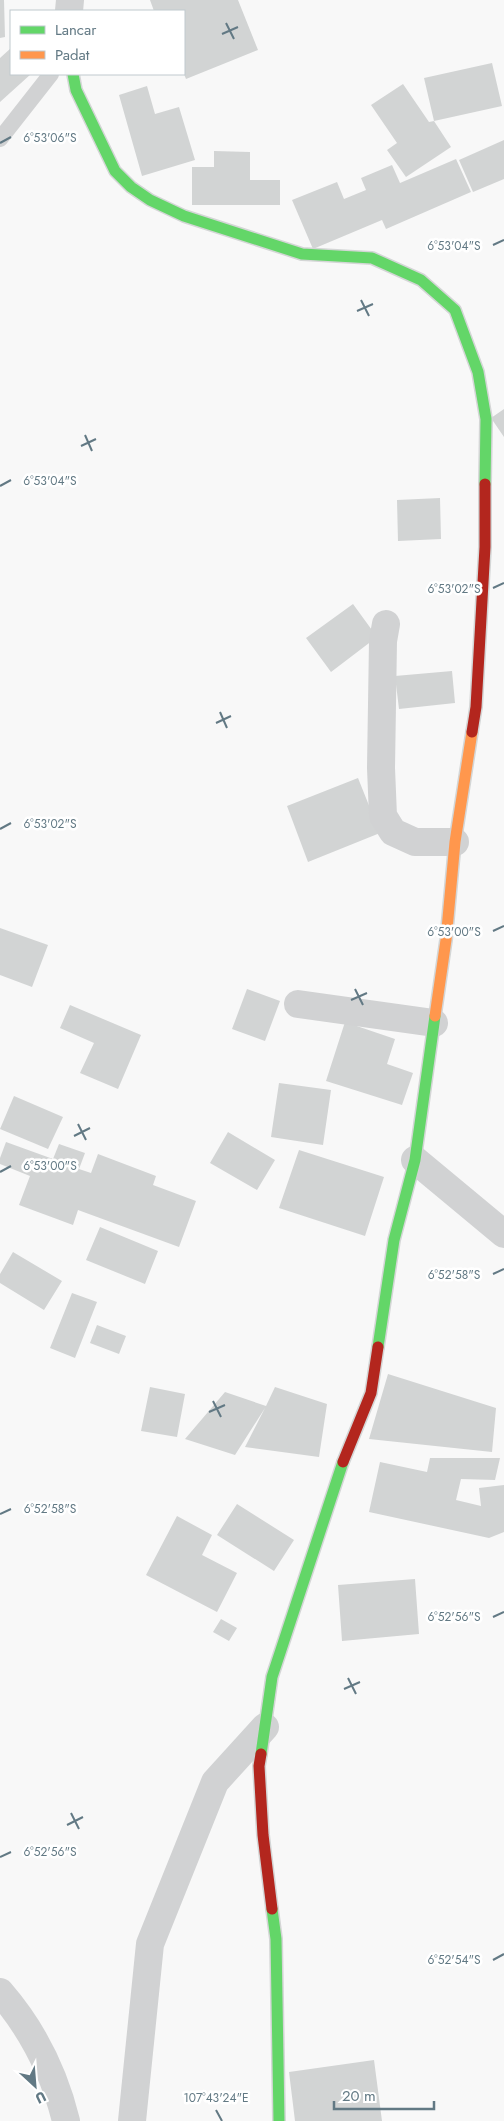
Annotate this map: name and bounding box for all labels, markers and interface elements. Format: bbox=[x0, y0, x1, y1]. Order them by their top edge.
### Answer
legend bbox=[10, 10, 185, 75]
text: Lancar bbox=[55, 19, 97, 41]
text: Padat bbox=[55, 44, 90, 66]
text: 6°53'06"S bbox=[23, 129, 77, 147]
text: 6°53'04"S bbox=[427, 237, 481, 255]
text: 6°53'04"S bbox=[23, 472, 77, 490]
text: 6°53'02"S bbox=[427, 580, 481, 598]
text: 6°53'02"S bbox=[23, 815, 77, 833]
text: 6°53'00"S bbox=[427, 923, 481, 941]
text: 6°53'00"S bbox=[23, 1157, 77, 1175]
text: 6°52'58"S bbox=[428, 1266, 481, 1284]
text: 6°52'58"S bbox=[24, 1500, 77, 1518]
text: 6°52'56"S bbox=[427, 1608, 481, 1626]
text: 6°52'56"S bbox=[23, 1843, 77, 1861]
text: 6°52'54"S bbox=[427, 1951, 481, 1969]
north arrow bbox=[10, 2061, 60, 2111]
scale bar bbox=[334, 2078, 434, 2110]
text: 20 m bbox=[342, 2085, 376, 2107]
text: U bbox=[32, 2087, 49, 2109]
text: 107°43'24"E bbox=[183, 2089, 249, 2107]

